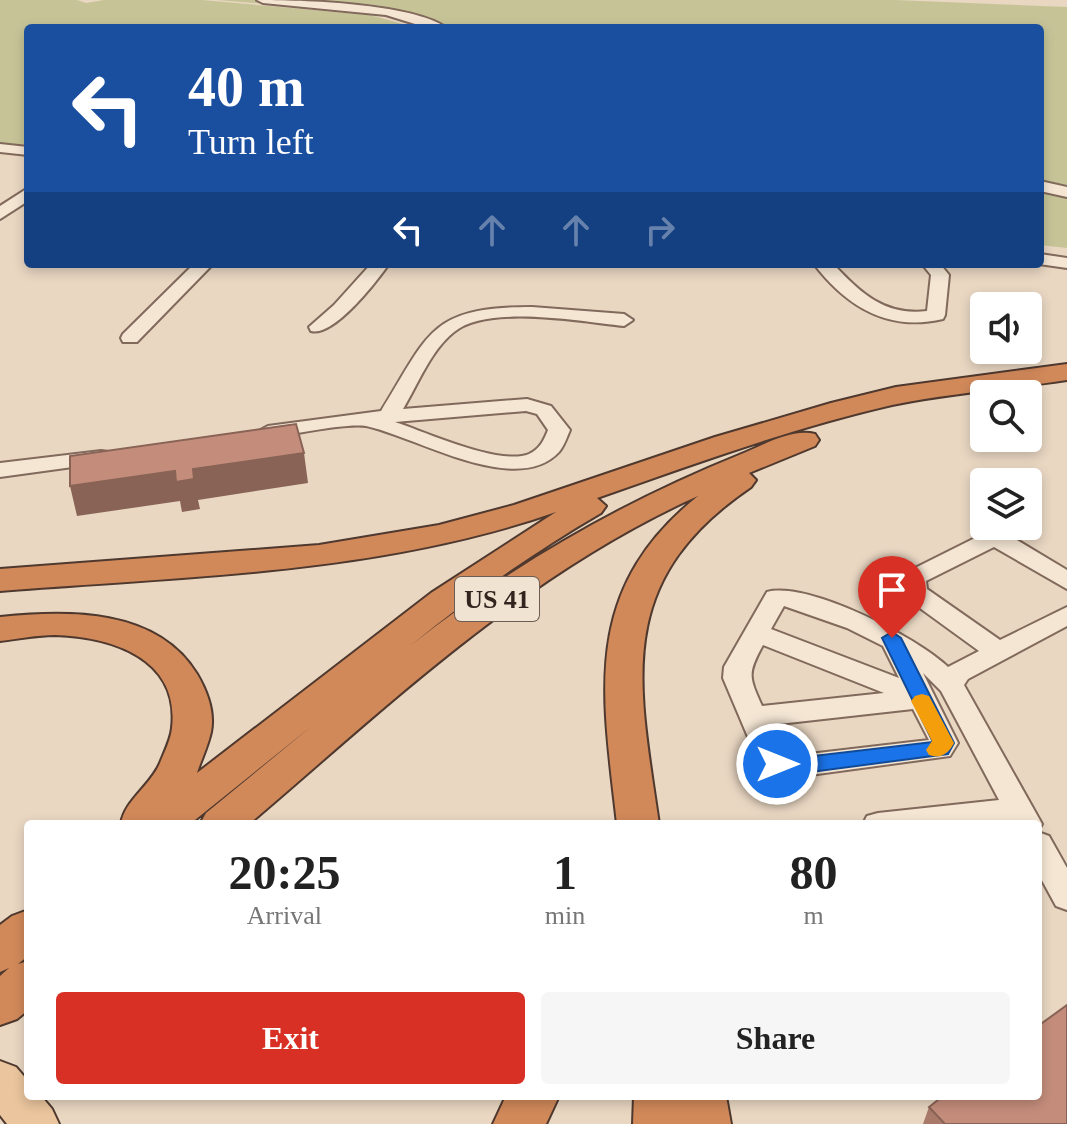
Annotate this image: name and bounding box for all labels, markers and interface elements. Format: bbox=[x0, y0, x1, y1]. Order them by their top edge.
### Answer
icon: left bbox=[56, 56, 160, 160]
text: 40 m bbox=[188, 56, 305, 118]
text: Turn left bbox=[188, 122, 314, 162]
icon: left bbox=[386, 208, 430, 252]
icon: ahead bbox=[470, 208, 514, 252]
icon: ahead bbox=[554, 208, 598, 252]
icon: right bbox=[638, 208, 682, 252]
map controls bbox=[970, 292, 1042, 540]
button: sound bbox=[970, 292, 1042, 364]
button: search bbox=[970, 380, 1042, 452]
button: layers bbox=[970, 468, 1042, 540]
pin bbox=[858, 556, 926, 638]
icon: arrive bbox=[870, 568, 914, 612]
road number: US 41 bbox=[455, 577, 539, 621]
position arrow bbox=[735, 722, 819, 806]
text: 20:25 bbox=[228, 846, 340, 899]
text: 1 bbox=[553, 846, 577, 899]
text: 80 bbox=[790, 846, 838, 899]
text: Arrival bbox=[247, 901, 322, 930]
text: min bbox=[545, 901, 585, 930]
text: m bbox=[803, 901, 824, 930]
button: Exit bbox=[56, 992, 525, 1084]
button: Share bbox=[541, 992, 1010, 1084]

